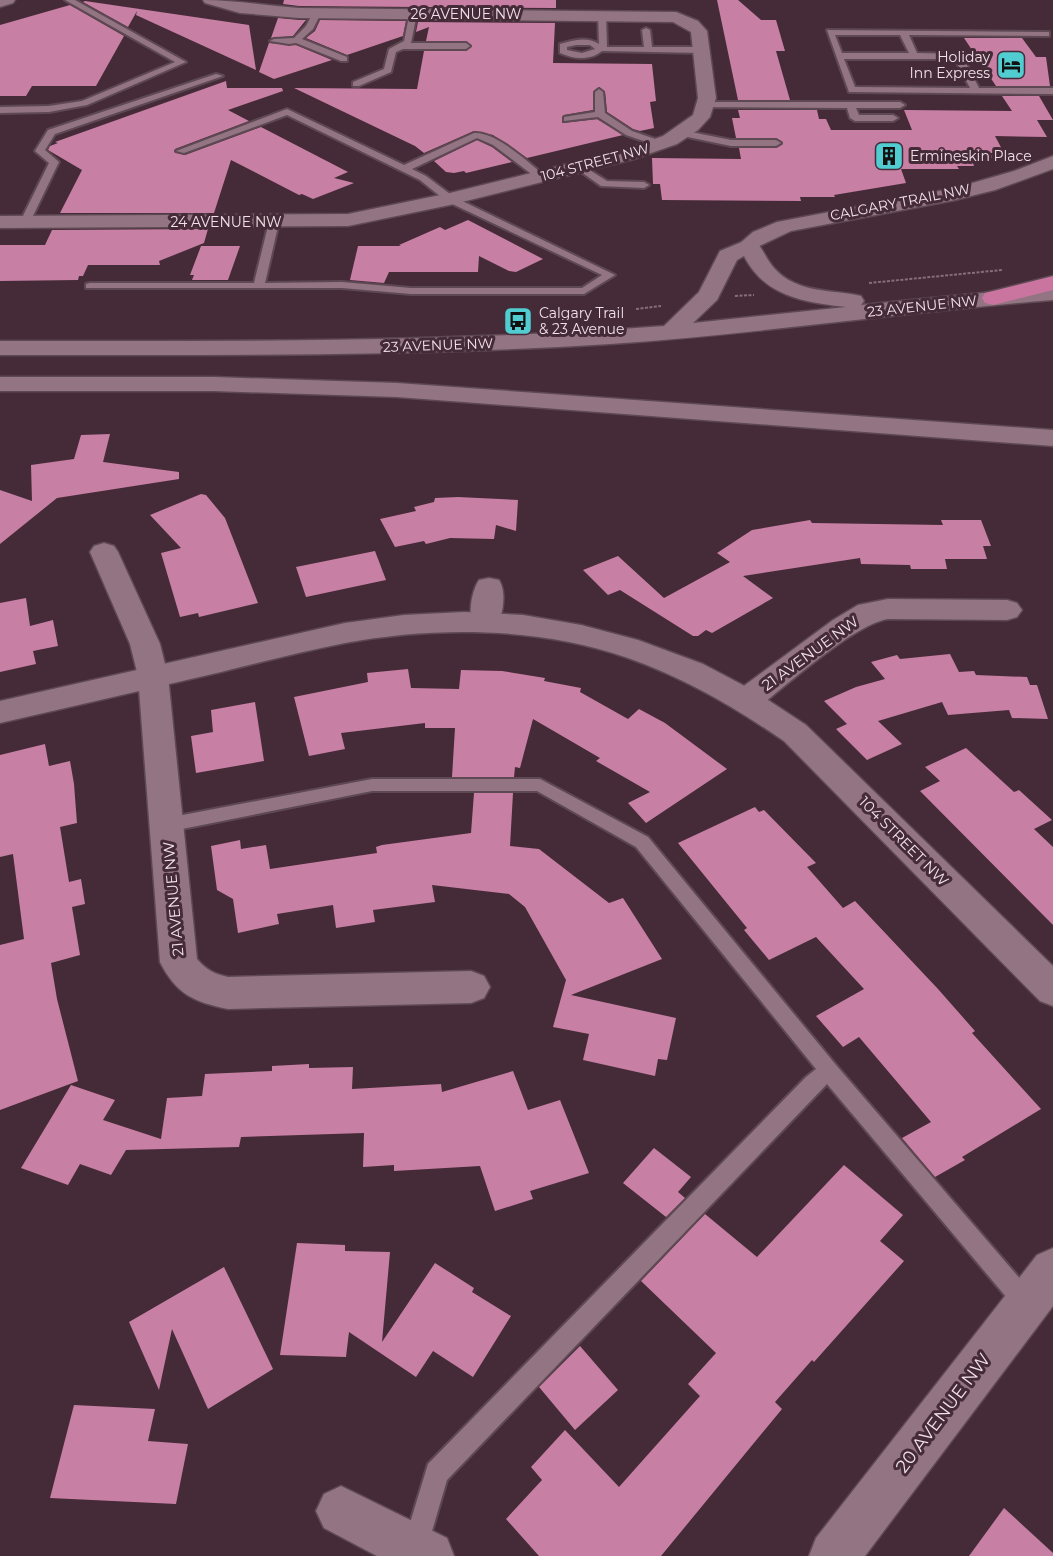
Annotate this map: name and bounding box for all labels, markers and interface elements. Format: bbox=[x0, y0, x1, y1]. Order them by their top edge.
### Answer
street label: 26 AVENUE NW bbox=[411, 5, 522, 23]
place label: Holiday Inn Express bbox=[909, 48, 990, 82]
hotel icon: Holiday Inn Express bbox=[995, 49, 1027, 81]
street label: 104 STREET NW bbox=[539, 139, 651, 185]
building icon: Ermineskin Place bbox=[873, 140, 905, 172]
place label: Ermineskin Place bbox=[910, 147, 1032, 165]
street label: CALGARY TRAIL NW bbox=[828, 180, 972, 224]
street label: 24 AVENUE NW bbox=[170, 213, 282, 231]
street label: 23 AVENUE NW bbox=[866, 291, 978, 321]
place label: Calgary Trail & 23 Avenue bbox=[539, 304, 624, 338]
bus stop icon: Calgary Trail & 23 Avenue bbox=[502, 305, 534, 337]
street label: 23 AVENUE NW bbox=[383, 334, 494, 356]
street label: 21 AVENUE NW bbox=[758, 611, 862, 694]
street label: 104 STREET NW bbox=[855, 792, 953, 890]
street label: 21 AVENUE NW bbox=[158, 841, 187, 957]
street label: 20 AVENUE NW bbox=[891, 1349, 995, 1477]

